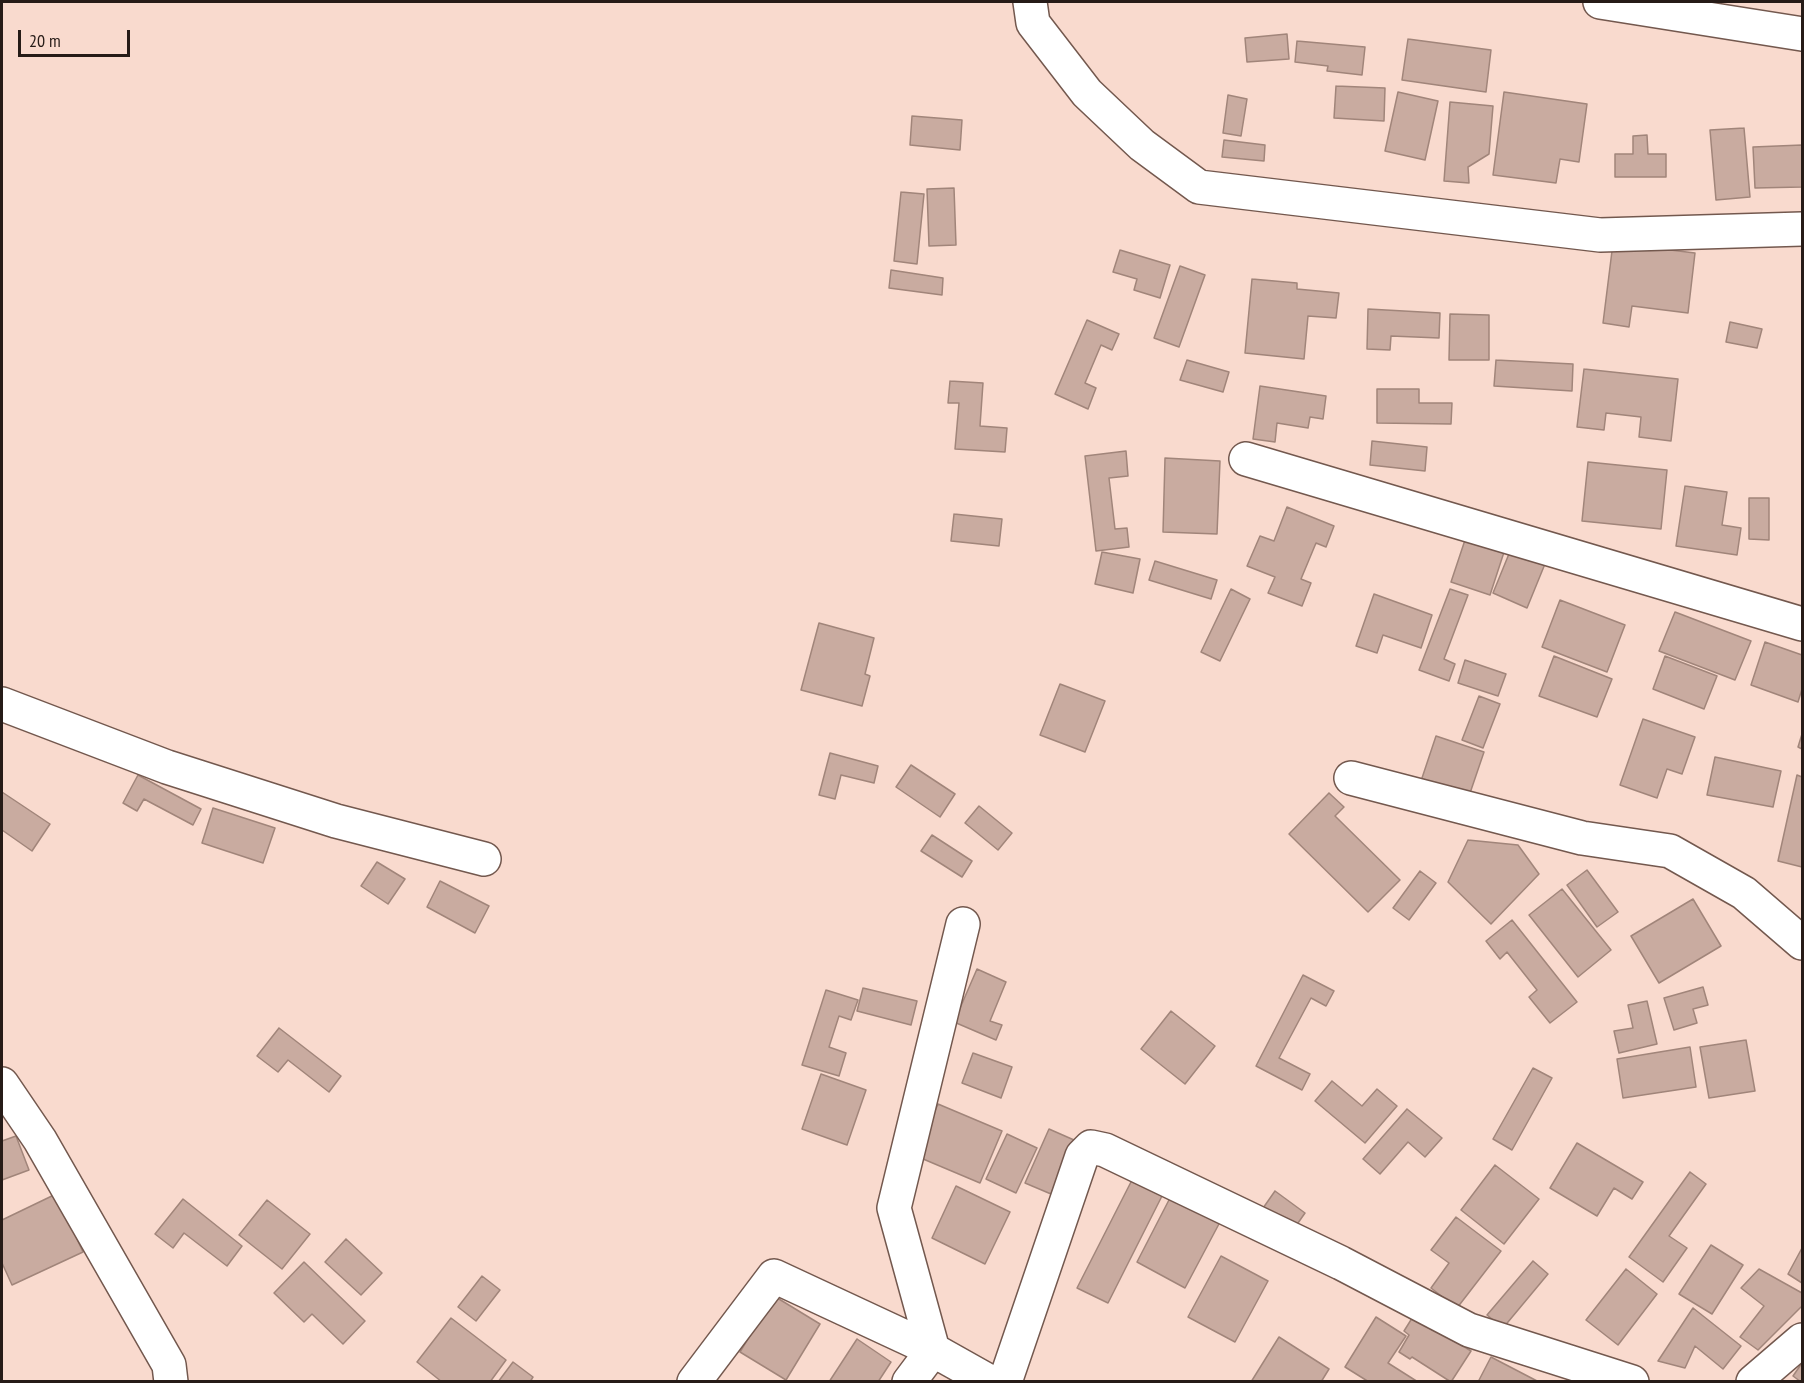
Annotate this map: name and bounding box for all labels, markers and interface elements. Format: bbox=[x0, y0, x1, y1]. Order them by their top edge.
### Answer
scale bar bbox=[21, 18, 134, 56]
text: 20 m bbox=[29, 29, 61, 52]

